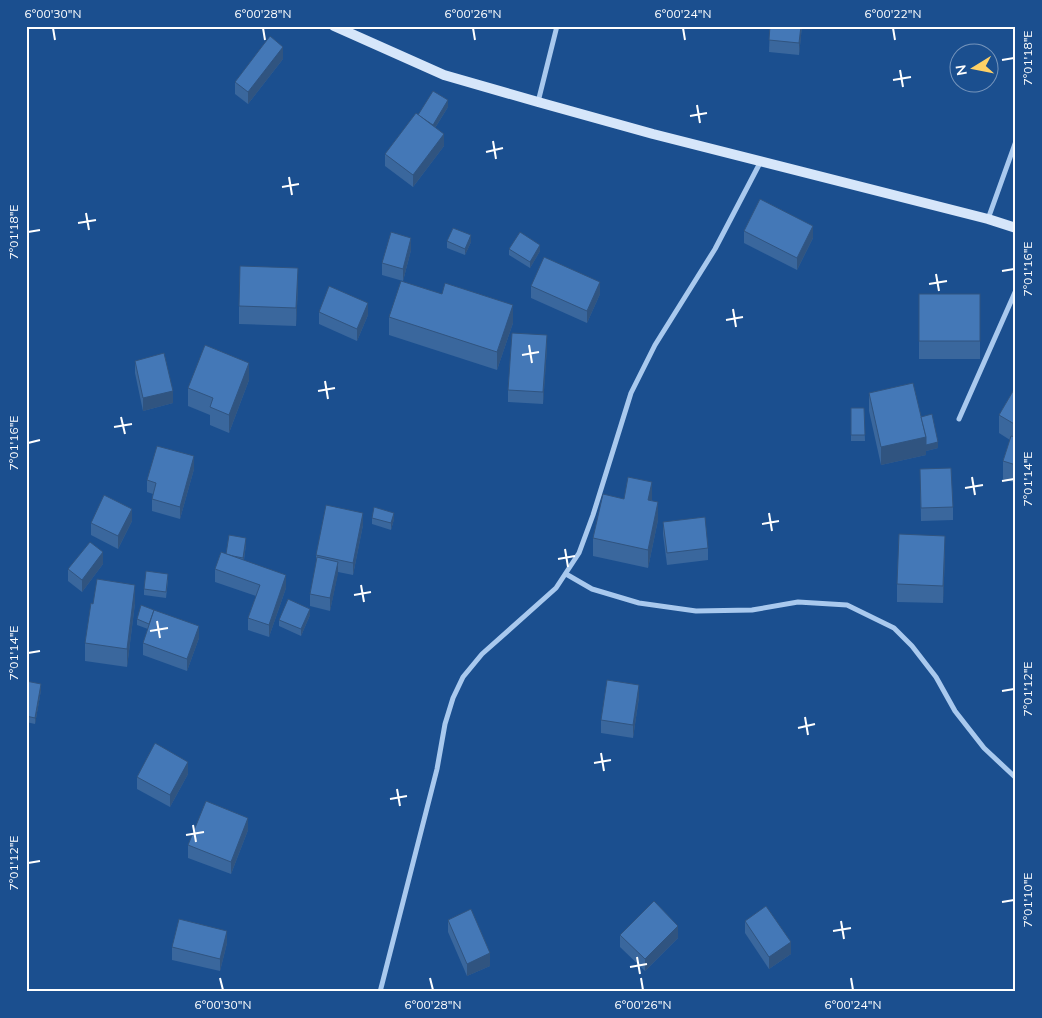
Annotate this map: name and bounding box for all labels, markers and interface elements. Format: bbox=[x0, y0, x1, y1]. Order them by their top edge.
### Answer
text: 6°00'30"N bbox=[25, 6, 81, 21]
text: 6°00'28"N bbox=[235, 6, 291, 21]
text: 6°00'26"N bbox=[445, 6, 501, 21]
text: 6°00'24"N bbox=[655, 6, 711, 21]
text: 6°00'22"N bbox=[865, 6, 921, 21]
text: 7°01'18"E bbox=[1020, 31, 1035, 85]
north arrow bbox=[950, 42, 1000, 92]
text: N bbox=[951, 63, 971, 77]
text: 7°01'18"E bbox=[6, 205, 21, 259]
text: 7°01'16"E bbox=[1020, 242, 1035, 296]
text: 7°01'16"E bbox=[6, 416, 21, 470]
text: 7°01'14"E bbox=[1020, 452, 1035, 506]
text: 7°01'14"E bbox=[6, 626, 21, 680]
text: 7°01'12"E bbox=[1020, 662, 1035, 716]
text: 7°01'12"E bbox=[6, 836, 21, 890]
text: 7°01'10"E bbox=[1020, 873, 1035, 927]
text: 6°00'30"N bbox=[195, 997, 251, 1012]
text: 6°00'28"N bbox=[405, 997, 461, 1012]
text: 6°00'26"N bbox=[615, 997, 671, 1012]
text: 6°00'24"N bbox=[825, 997, 881, 1012]

